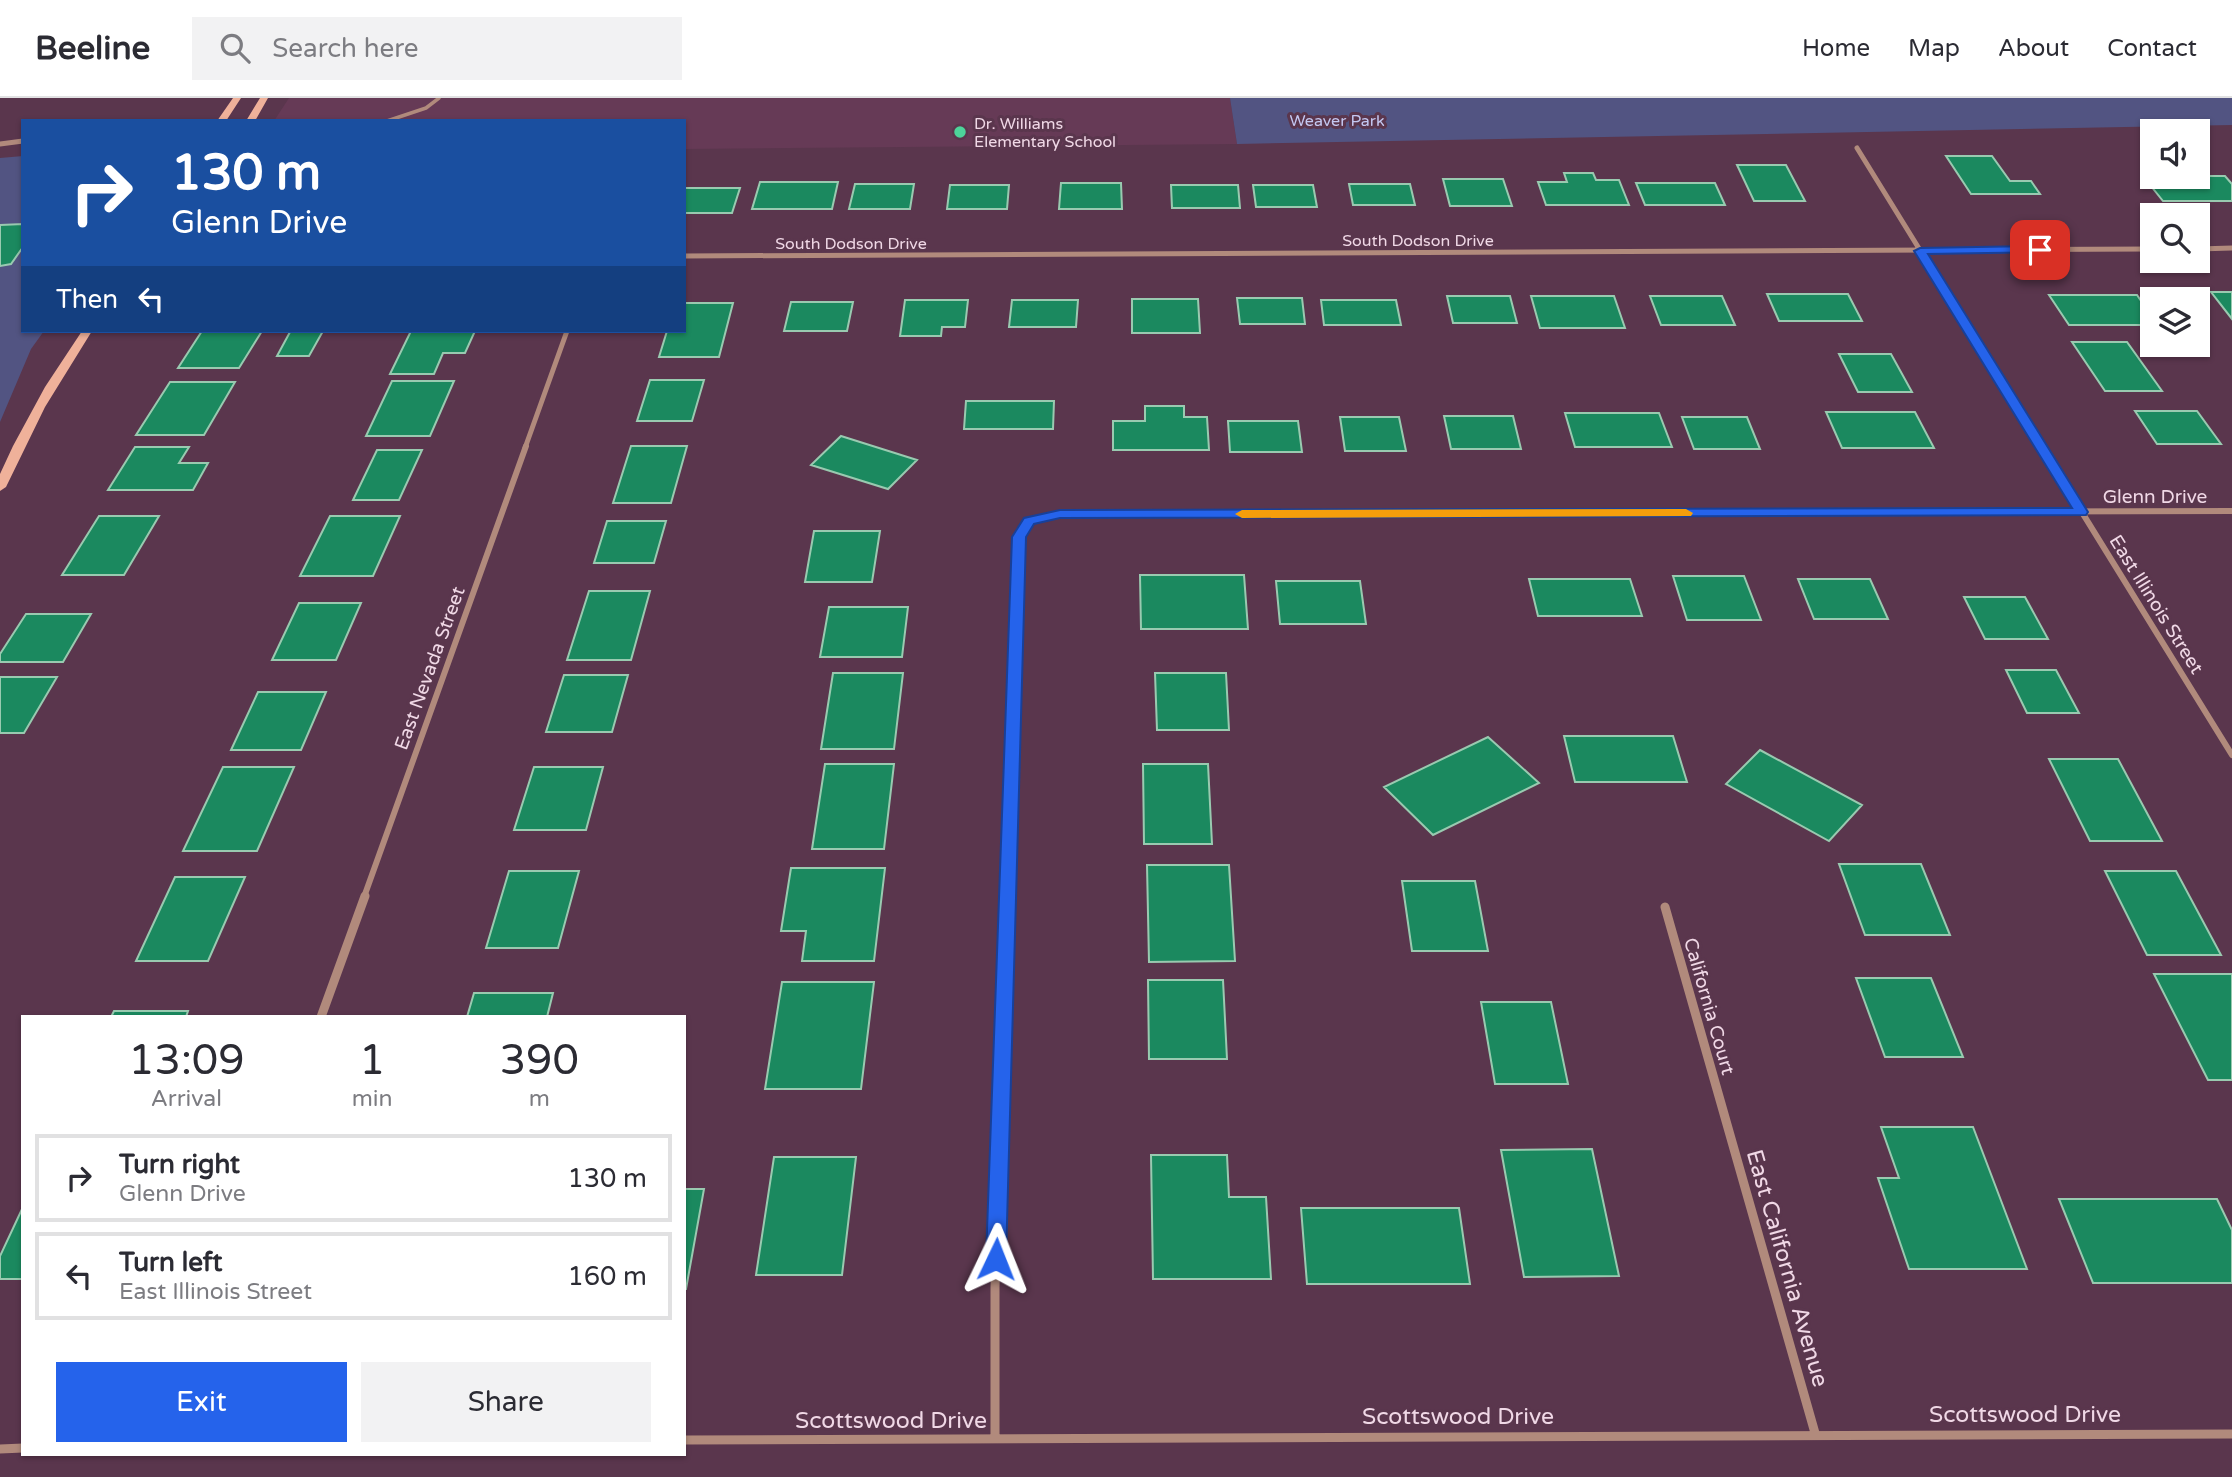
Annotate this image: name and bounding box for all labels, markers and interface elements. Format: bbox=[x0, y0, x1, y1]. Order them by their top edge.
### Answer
search box bbox=[192, 17, 682, 80]
text: Beeline bbox=[35, 29, 150, 68]
icon: search bbox=[216, 29, 254, 67]
text: Search here bbox=[272, 33, 418, 64]
text: Home bbox=[1802, 34, 1870, 63]
text: Map bbox=[1908, 34, 1960, 63]
text: About bbox=[1998, 34, 2069, 63]
text: Contact bbox=[2107, 34, 2197, 63]
park label: Weaver Park bbox=[1289, 111, 1385, 131]
place label: Dr. Williams Elementary School bbox=[974, 114, 1116, 152]
map controls bbox=[2140, 119, 2210, 357]
button: sound bbox=[2140, 119, 2210, 189]
marker: Dr. Williams Elementary School bbox=[952, 124, 968, 140]
text: 130 m bbox=[171, 144, 321, 203]
icon: right bbox=[56, 147, 147, 238]
button: search bbox=[2140, 203, 2210, 273]
text: Glenn Drive bbox=[171, 204, 347, 242]
pin bbox=[2010, 220, 2070, 280]
street label: South Dodson Drive bbox=[1342, 231, 1494, 251]
icon: arrive bbox=[2021, 231, 2059, 269]
street label: South Dodson Drive bbox=[775, 234, 927, 254]
icon: left bbox=[132, 280, 170, 318]
text: Then bbox=[56, 284, 118, 315]
button: layers bbox=[2140, 287, 2210, 357]
street label: Glenn Drive bbox=[2103, 486, 2207, 508]
street label: East Illinois Street bbox=[2105, 531, 2208, 678]
street label: East Nevada Street bbox=[390, 584, 470, 753]
street label: California Court bbox=[1679, 935, 1739, 1077]
text: 13:09 bbox=[128, 1035, 245, 1086]
text: 1 bbox=[359, 1035, 385, 1086]
text: 390 bbox=[500, 1035, 579, 1086]
text: Arrival bbox=[151, 1085, 222, 1113]
text: min bbox=[352, 1085, 393, 1113]
text: m bbox=[529, 1085, 550, 1113]
street label: East California Avenue bbox=[1740, 1146, 1834, 1390]
text: Turn right bbox=[119, 1149, 240, 1180]
icon: right bbox=[60, 1159, 98, 1197]
text: 130 m bbox=[567, 1163, 647, 1194]
text: Glenn Drive bbox=[119, 1180, 246, 1208]
position arrow bbox=[959, 1222, 1033, 1296]
text: Turn left bbox=[119, 1247, 222, 1278]
icon: left bbox=[60, 1257, 98, 1295]
text: 160 m bbox=[567, 1261, 647, 1292]
text: East Illinois Street bbox=[119, 1278, 312, 1306]
button: Exit bbox=[56, 1362, 347, 1442]
button: Share bbox=[361, 1362, 651, 1442]
street label: Scottswood Drive bbox=[1929, 1401, 2121, 1429]
street label: Scottswood Drive bbox=[1362, 1403, 1554, 1431]
street label: Scottswood Drive bbox=[795, 1407, 987, 1435]

